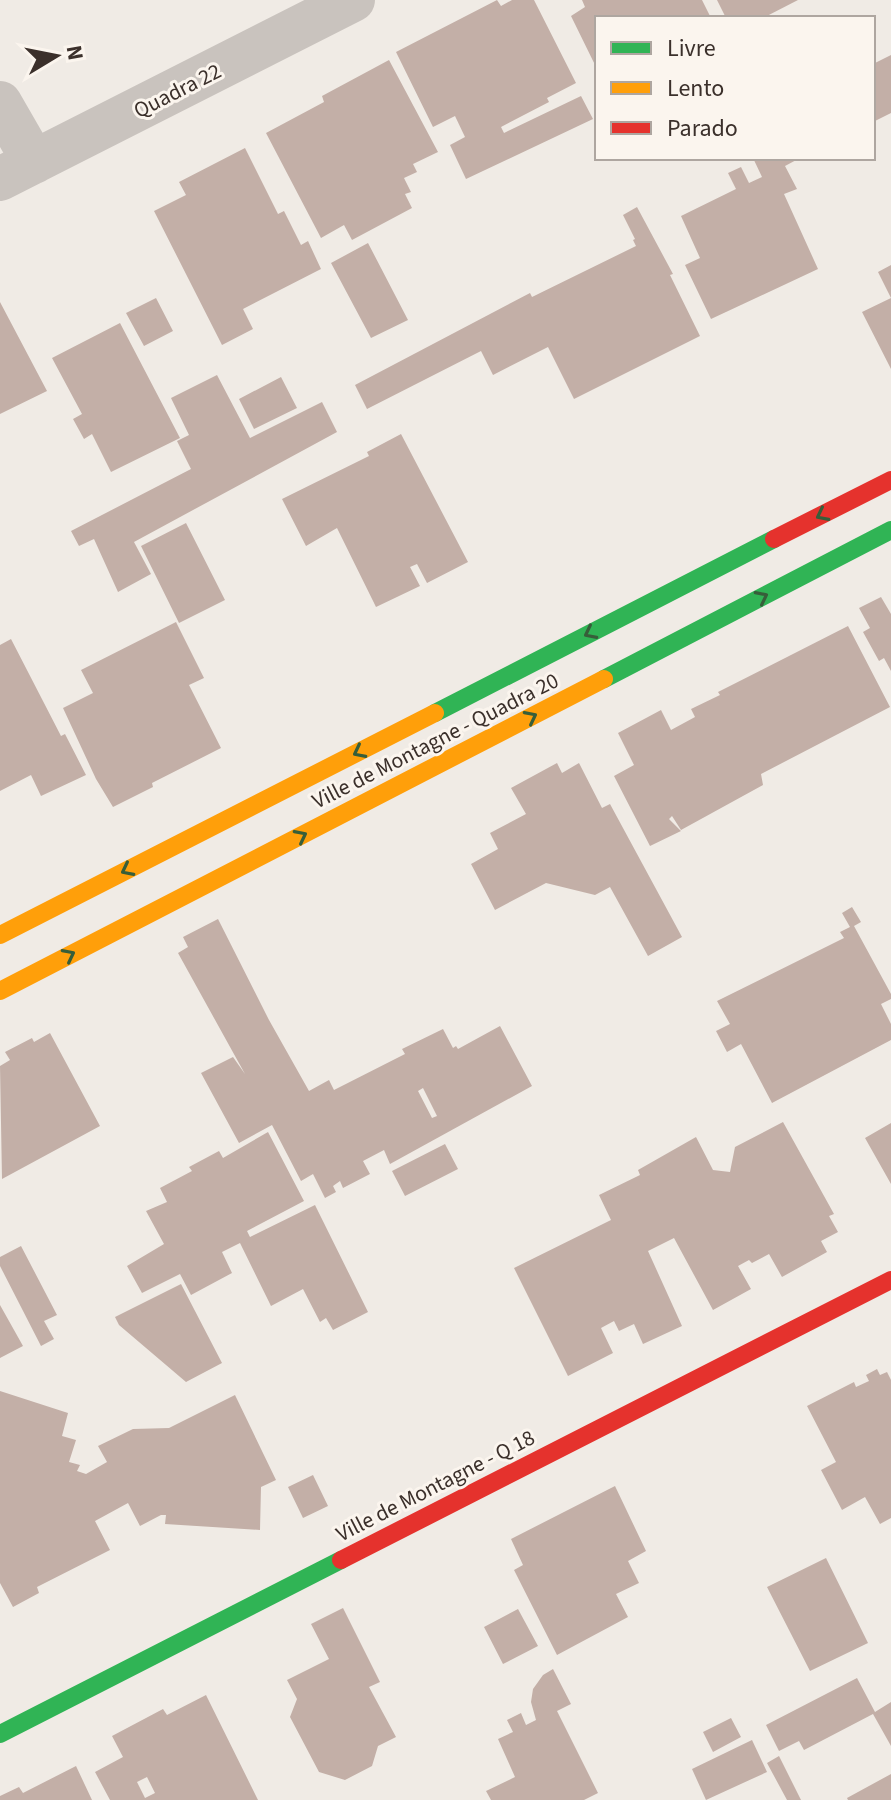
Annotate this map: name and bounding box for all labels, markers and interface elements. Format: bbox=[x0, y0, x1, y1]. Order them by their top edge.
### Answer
north arrow bbox=[16, 16, 96, 96]
legend bbox=[595, 16, 875, 160]
text: Livre bbox=[667, 31, 716, 66]
text: N bbox=[58, 43, 92, 63]
street label: Quadra 22 bbox=[128, 55, 227, 127]
text: Lento bbox=[667, 71, 724, 106]
text: Parado bbox=[667, 111, 738, 146]
one-way arrow bbox=[815, 505, 830, 521]
one-way arrow bbox=[754, 591, 769, 606]
one-way arrow bbox=[584, 624, 599, 639]
street label: Ville de Montagne - Quadra 20 bbox=[307, 665, 564, 817]
one-way arrow bbox=[523, 711, 538, 726]
one-way arrow bbox=[352, 742, 367, 757]
one-way arrow bbox=[292, 831, 307, 846]
one-way arrow bbox=[121, 860, 136, 876]
one-way arrow bbox=[61, 950, 76, 965]
street label: Ville de Montagne - Q 18 bbox=[330, 1422, 540, 1550]

